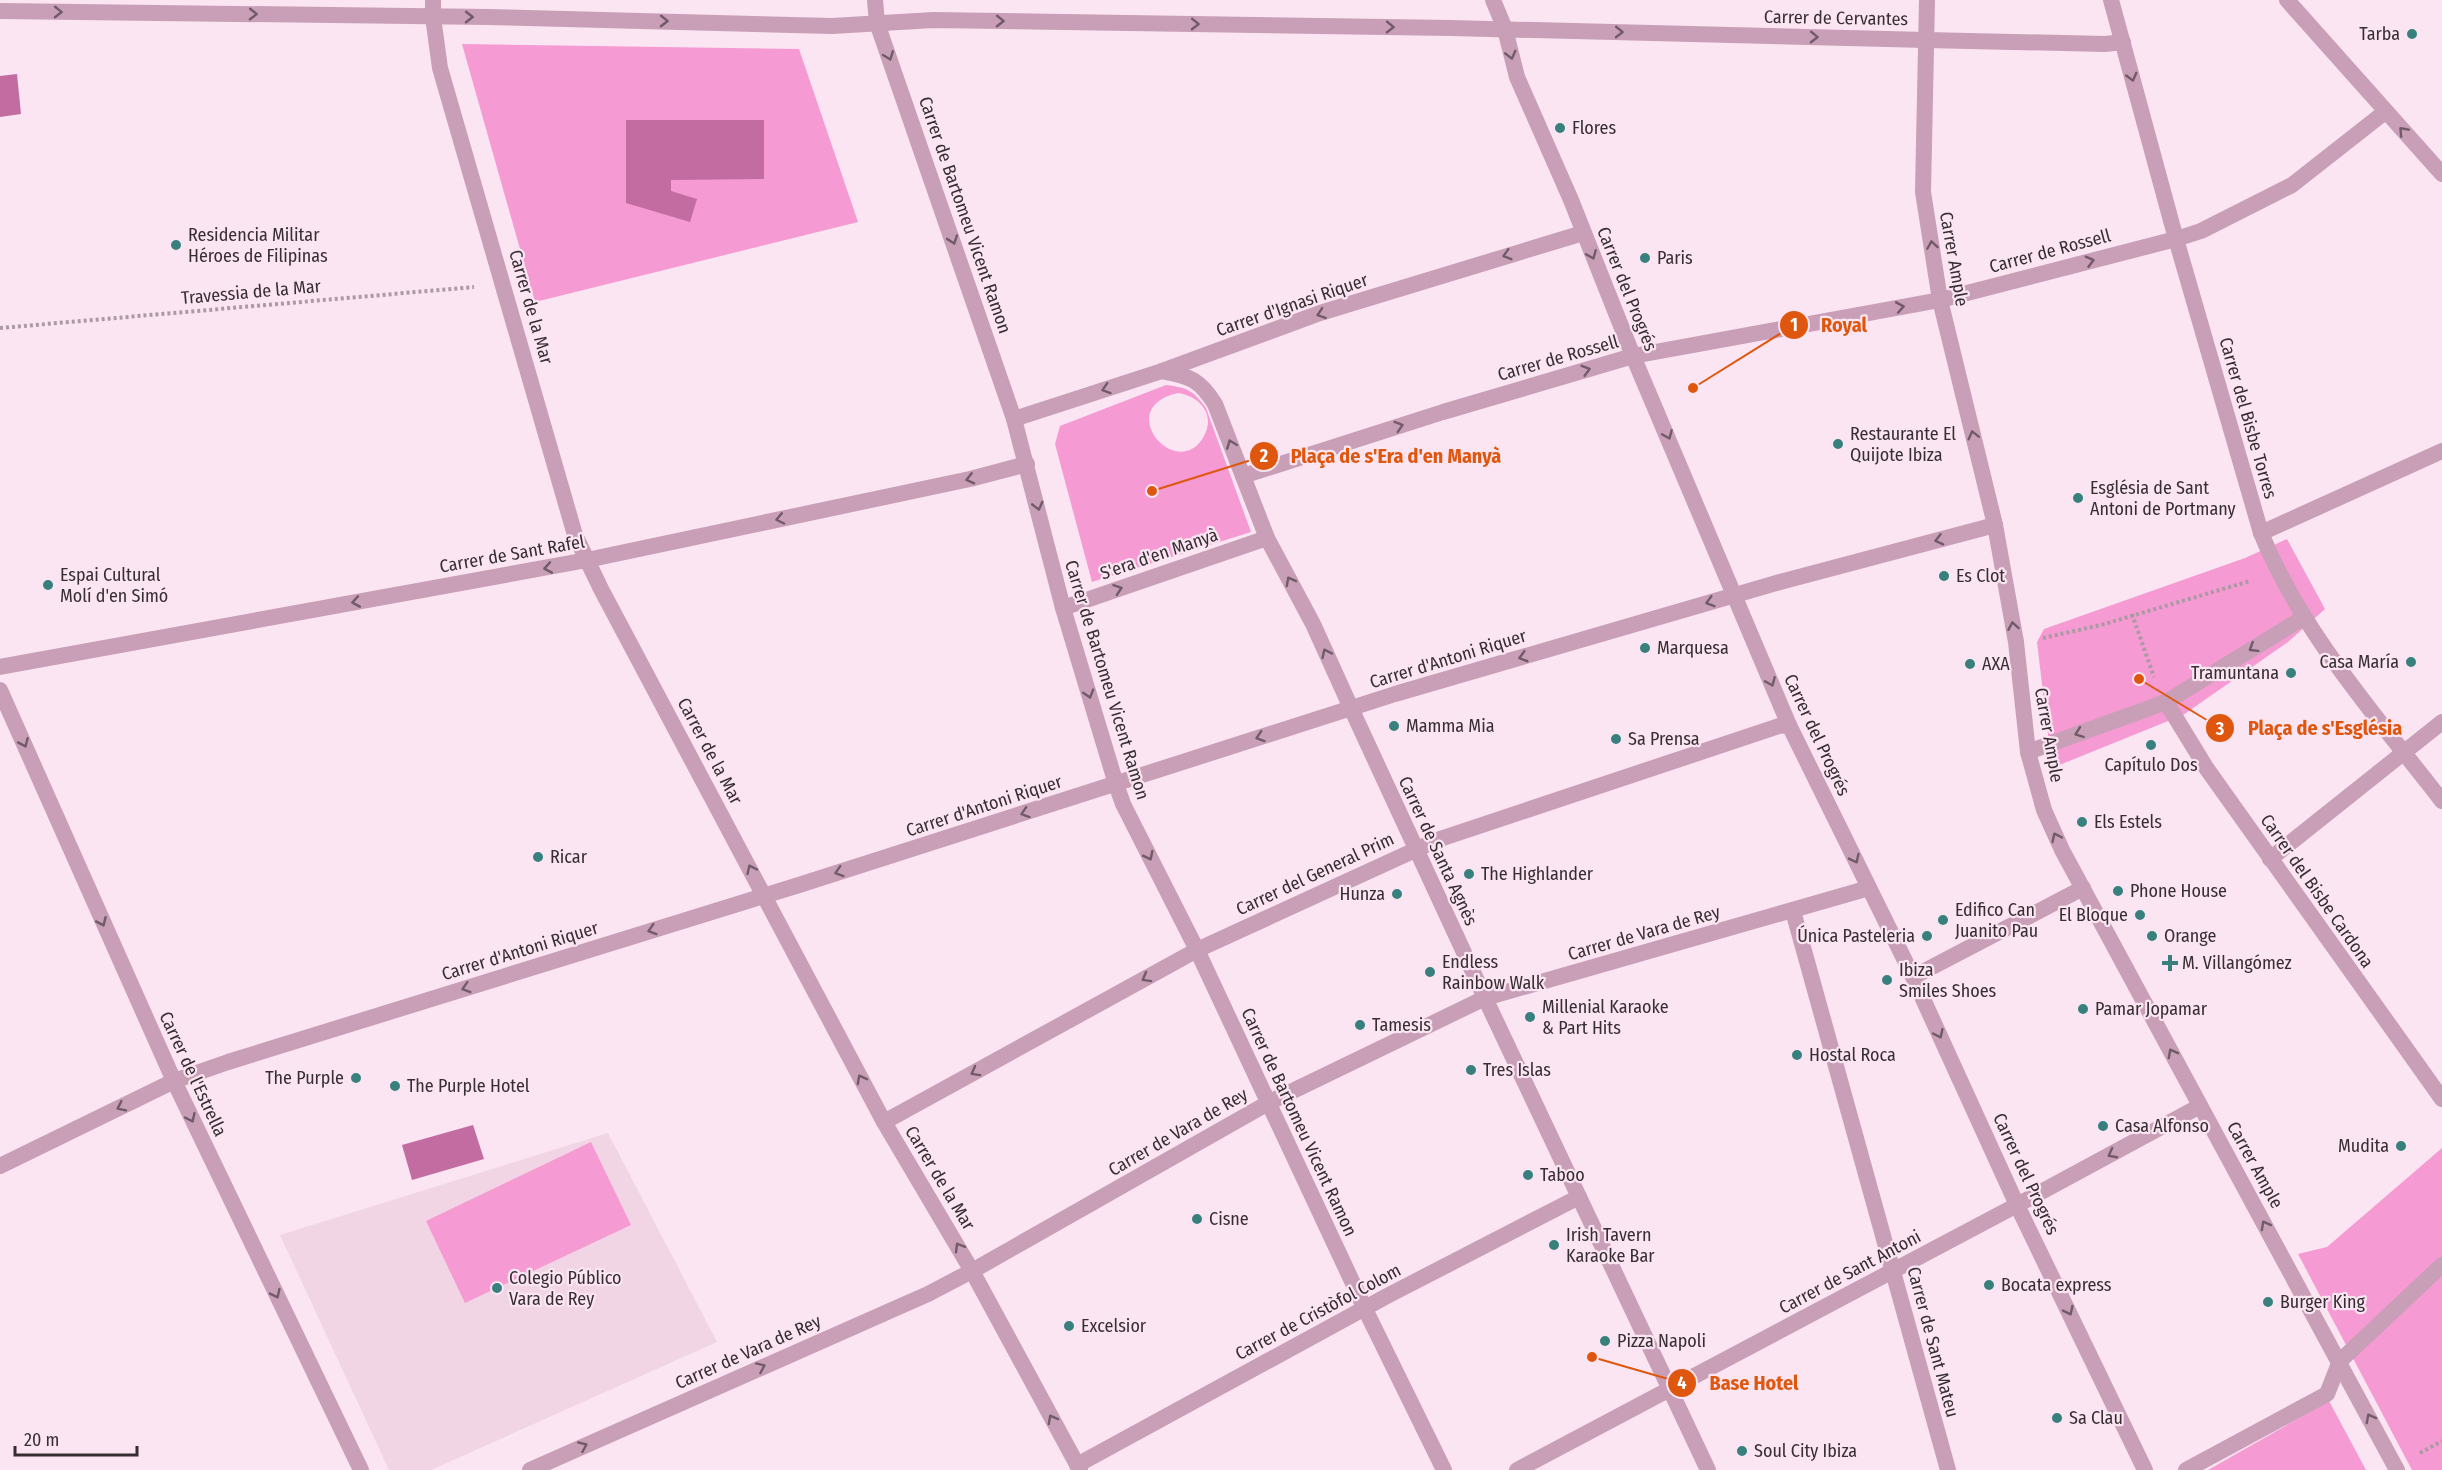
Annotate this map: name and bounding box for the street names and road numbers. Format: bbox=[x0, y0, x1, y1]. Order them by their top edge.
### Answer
street label: Carrer de Cervantes bbox=[1764, 6, 1909, 30]
street label: Carrer de Bartomeu Vicent Ramon bbox=[914, 94, 1016, 336]
street label: Carrer Ample bbox=[1935, 210, 1973, 308]
street label: Carrer del Progrés bbox=[1592, 224, 1662, 355]
street label: Carrer de Rossell bbox=[1987, 224, 2113, 278]
street label: Carrer de la Mar bbox=[504, 247, 558, 367]
street label: Carrer d'Ignasi Riquer bbox=[1213, 268, 1371, 341]
street label: Travessia de la Mar bbox=[180, 275, 322, 309]
street label: Carrer de Rossell bbox=[1495, 330, 1621, 386]
street label: Carrer del Bisbe Torres bbox=[2214, 335, 2282, 502]
street label: S'era d'en Manyà bbox=[1097, 523, 1221, 584]
street label: Carrer de Sant Rafel bbox=[438, 530, 586, 578]
street label: Carrer de Bartomeu Vicent Ramon bbox=[1060, 558, 1154, 802]
street label: Carrer d'Antoni Riquer bbox=[1367, 624, 1530, 693]
street label: Carrer del Progrés bbox=[1779, 671, 1855, 800]
street label: Carrer Ample bbox=[2030, 686, 2068, 784]
street label: Carrer de la Mar bbox=[673, 694, 748, 809]
street label: Carrer d'Antoni Riquer bbox=[903, 770, 1066, 842]
street label: Carrer de Santa Agnès bbox=[1394, 773, 1482, 929]
street label: Carrer del Bisbe Cardona bbox=[2256, 810, 2378, 972]
street label: Carrer del General Prim bbox=[1233, 828, 1397, 920]
street label: Carrer de Vara de Rey bbox=[1565, 901, 1723, 965]
street label: Carrer d'Antoni Riquer bbox=[439, 916, 602, 985]
street label: Carrer de Bartomeu Vicent Ramon bbox=[1236, 1004, 1362, 1240]
street label: Carrer de l'Estrella bbox=[155, 1008, 232, 1140]
street label: Carrer de Vara de Rey bbox=[1104, 1083, 1252, 1181]
street label: Carrer del Progrés bbox=[1988, 1110, 2064, 1239]
street label: Carrer Ample bbox=[2222, 1118, 2288, 1212]
street label: Carrer de la Mar bbox=[900, 1122, 980, 1235]
street label: Carrer de Sant Antoni bbox=[1775, 1225, 1925, 1319]
street label: Carrer de Cristòfol Colom bbox=[1231, 1259, 1405, 1365]
street label: Carrer de Sant Mateu bbox=[1902, 1264, 1964, 1420]
street label: Carrer de Vara de Rey bbox=[672, 1310, 824, 1394]

